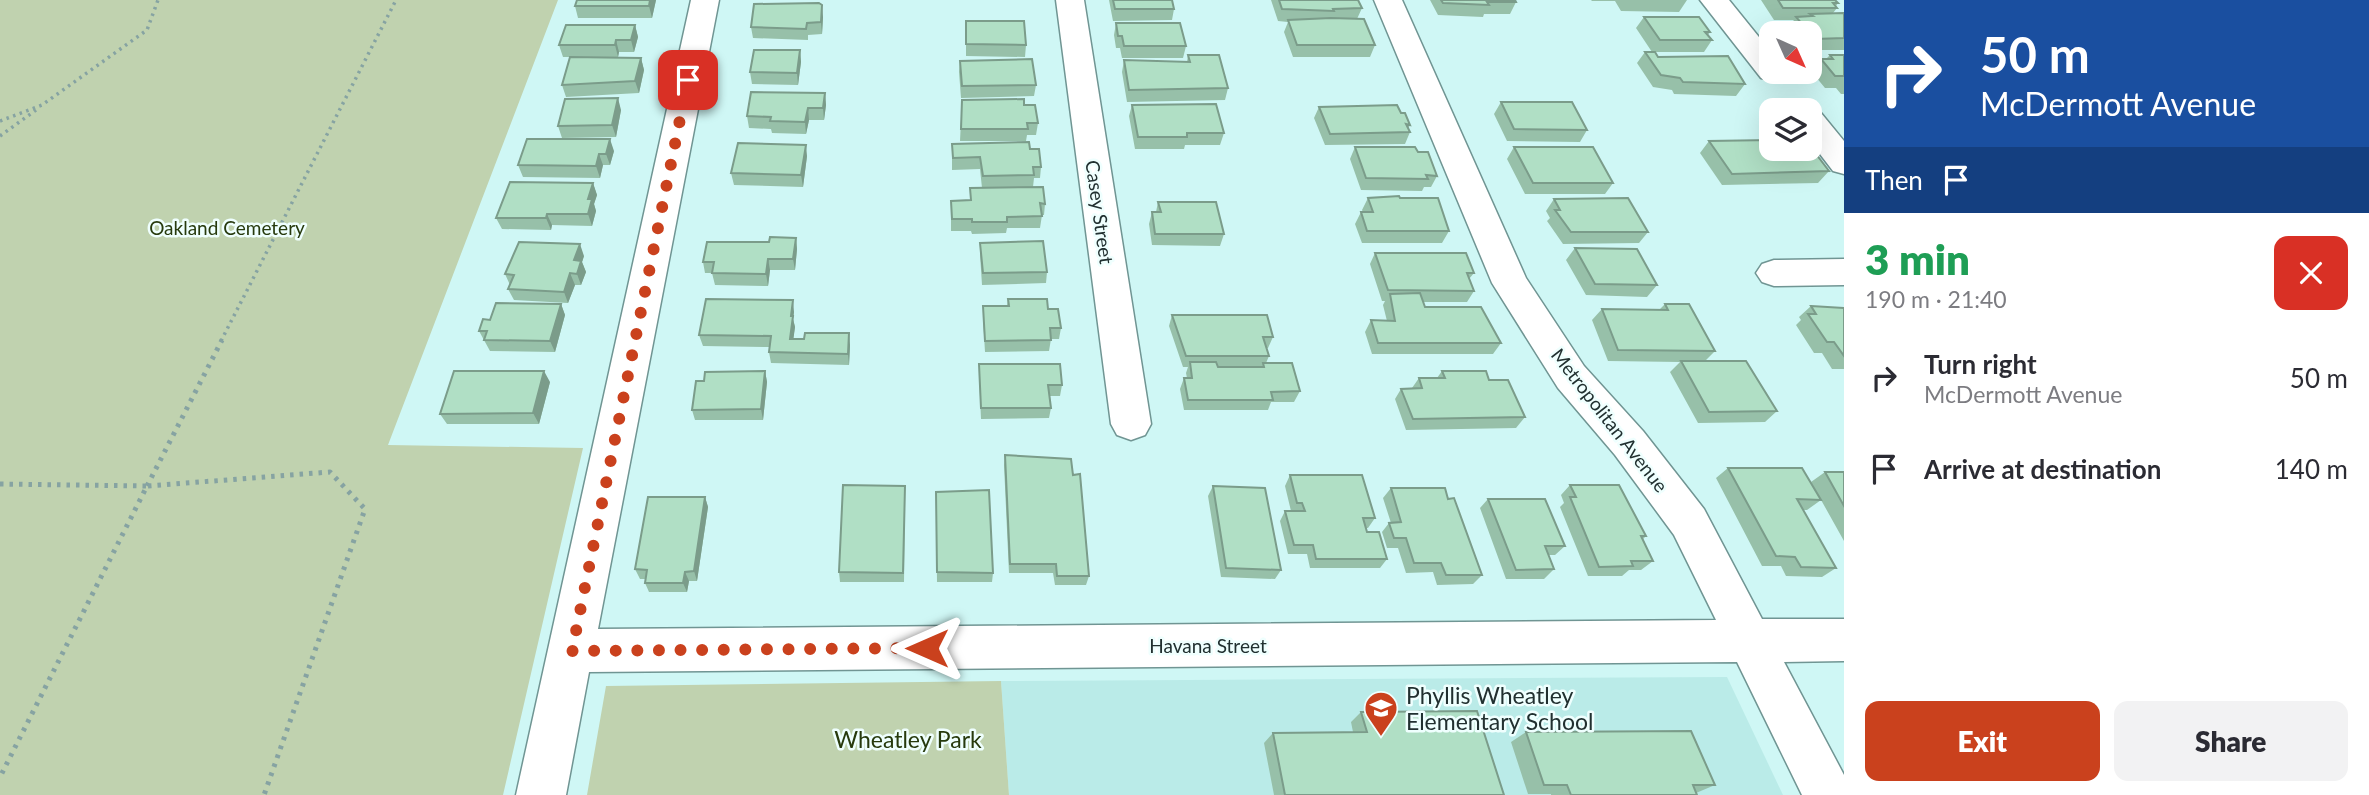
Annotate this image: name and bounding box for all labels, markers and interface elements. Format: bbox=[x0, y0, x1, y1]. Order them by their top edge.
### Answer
north arrow bbox=[1759, 21, 1822, 84]
map controls bbox=[1759, 21, 1822, 161]
text: 50 m bbox=[1980, 25, 2090, 83]
icon: right bbox=[1865, 28, 1956, 119]
pin bbox=[658, 50, 718, 110]
icon: arrive bbox=[669, 61, 707, 99]
text: McDermott Avenue bbox=[1980, 84, 2256, 123]
button: layers bbox=[1759, 98, 1822, 161]
street label: Casey Street bbox=[1081, 159, 1119, 265]
icon: arrive bbox=[1937, 161, 1975, 199]
text: Then bbox=[1865, 164, 1923, 196]
park label: Oakland Cemetery bbox=[149, 216, 305, 239]
text: 3 min bbox=[1865, 234, 1970, 284]
button: close bbox=[2274, 236, 2348, 310]
text: 190 m · 21:40 bbox=[1865, 285, 2007, 313]
street label: Metropolitan Avenue bbox=[1547, 344, 1673, 496]
text: Turn right bbox=[1924, 348, 2037, 380]
icon: right bbox=[1865, 359, 1903, 397]
text: 50 m bbox=[2290, 362, 2348, 394]
text: McDermott Avenue bbox=[1924, 380, 2122, 408]
icon: arrive bbox=[1865, 450, 1903, 488]
text: Arrive at destination bbox=[1924, 453, 2161, 485]
text: 140 m bbox=[2275, 453, 2348, 485]
position arrow bbox=[890, 611, 964, 685]
street label: Havana Street bbox=[1149, 634, 1267, 657]
place label: Phyllis Wheatley Elementary School bbox=[1406, 681, 1593, 735]
school or university icon: Phyllis Wheatley Elementary School bbox=[1362, 689, 1400, 738]
button: Exit bbox=[1865, 701, 2100, 781]
button: Share bbox=[2114, 701, 2348, 781]
park label: Wheatley Park bbox=[834, 725, 982, 753]

